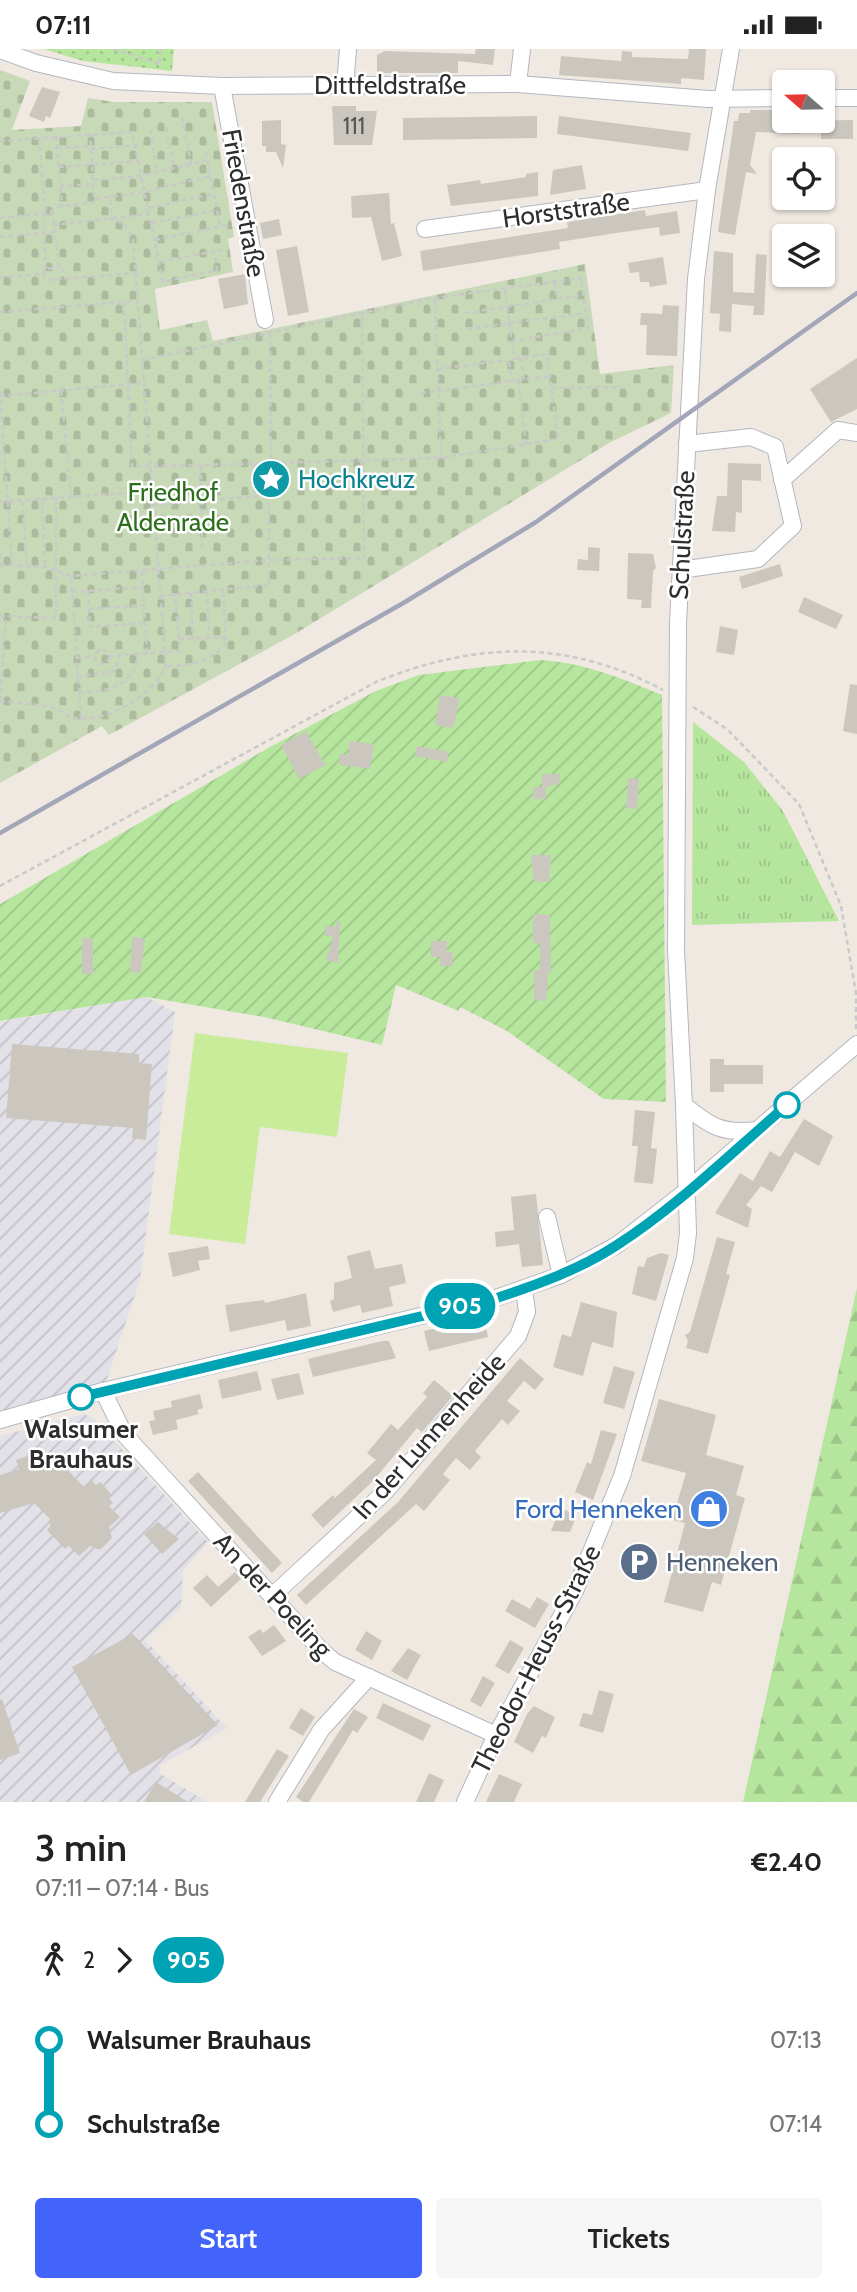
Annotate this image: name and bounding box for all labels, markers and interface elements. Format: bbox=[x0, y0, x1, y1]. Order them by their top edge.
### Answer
text: 07:11 bbox=[35, 9, 92, 41]
street label: Dittfeldstraße bbox=[314, 69, 466, 101]
north arrow bbox=[772, 70, 835, 133]
map controls bbox=[772, 70, 835, 287]
house number: 111 bbox=[343, 112, 365, 140]
street label: Friedenstraße bbox=[215, 126, 273, 280]
button: locate bbox=[772, 147, 835, 210]
street label: Horststraße bbox=[500, 185, 632, 235]
button: layers bbox=[772, 224, 835, 287]
place icon: Hochkreuz bbox=[250, 458, 292, 500]
place label: Hochkreuz bbox=[298, 463, 415, 495]
street label: Schulstraße bbox=[663, 470, 701, 600]
park label: Friedhof Aldenrade bbox=[117, 476, 229, 538]
unlabelled marker bbox=[774, 1092, 800, 1118]
line badge: 905 bbox=[420, 1283, 500, 1329]
text: 905 bbox=[438, 1291, 482, 1320]
street label: In der Lunnenheide bbox=[346, 1346, 512, 1526]
marker: Walsumer Brauhaus bbox=[68, 1384, 94, 1410]
place label: Walsumer Brauhaus bbox=[24, 1413, 138, 1475]
shop icon: Ford Henneken bbox=[688, 1488, 730, 1530]
place label: Ford Henneken bbox=[514, 1493, 682, 1525]
street label: An der Poeling bbox=[207, 1526, 340, 1665]
street label: Theodor-Heuss-Straße bbox=[464, 1539, 608, 1779]
parking icon: Henneken bbox=[618, 1541, 660, 1583]
place label: Henneken bbox=[666, 1546, 779, 1578]
text: 3 min bbox=[35, 1824, 127, 1871]
text: €2.40 bbox=[751, 1846, 822, 1878]
text: 07:11 – 07:14 · Bus bbox=[35, 1874, 209, 1902]
icon: walk bbox=[35, 1941, 73, 1979]
icon: forward bbox=[105, 1941, 143, 1979]
text: 905 bbox=[167, 1945, 210, 1974]
text: 2 bbox=[83, 1946, 95, 1974]
text: Walsumer Brauhaus bbox=[87, 2024, 311, 2056]
text: 07:13 bbox=[770, 2026, 822, 2054]
text: Schulstraße bbox=[87, 2108, 220, 2140]
text: 07:14 bbox=[769, 2110, 822, 2138]
button: Start bbox=[35, 2198, 422, 2278]
button: Tickets bbox=[436, 2198, 822, 2278]

